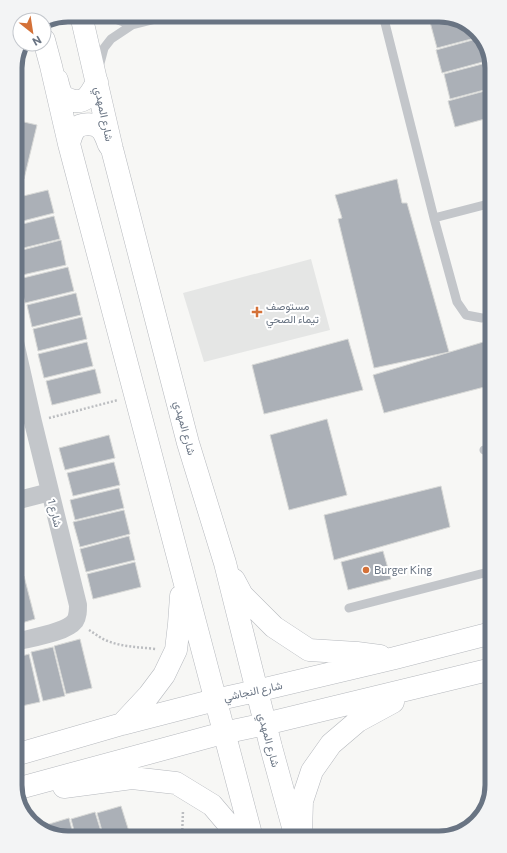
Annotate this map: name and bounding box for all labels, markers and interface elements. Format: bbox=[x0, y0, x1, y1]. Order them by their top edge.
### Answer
north arrow bbox=[12, 12, 52, 52]
text: N bbox=[30, 33, 44, 49]
street label: شارع المهدي bbox=[88, 85, 117, 143]
place label: مستوصف تيماء الصحي bbox=[266, 299, 320, 329]
marker: مستوصف تيماء الصحي bbox=[251, 306, 263, 318]
street label: شارع المهدي bbox=[168, 399, 199, 458]
street label: شارع 1 bbox=[44, 497, 65, 529]
place label: Burger King bbox=[374, 563, 432, 576]
marker: Burger King bbox=[361, 565, 371, 575]
street label: شارع النجاشي bbox=[222, 678, 285, 707]
street label: شارع المهدي bbox=[252, 711, 283, 770]

